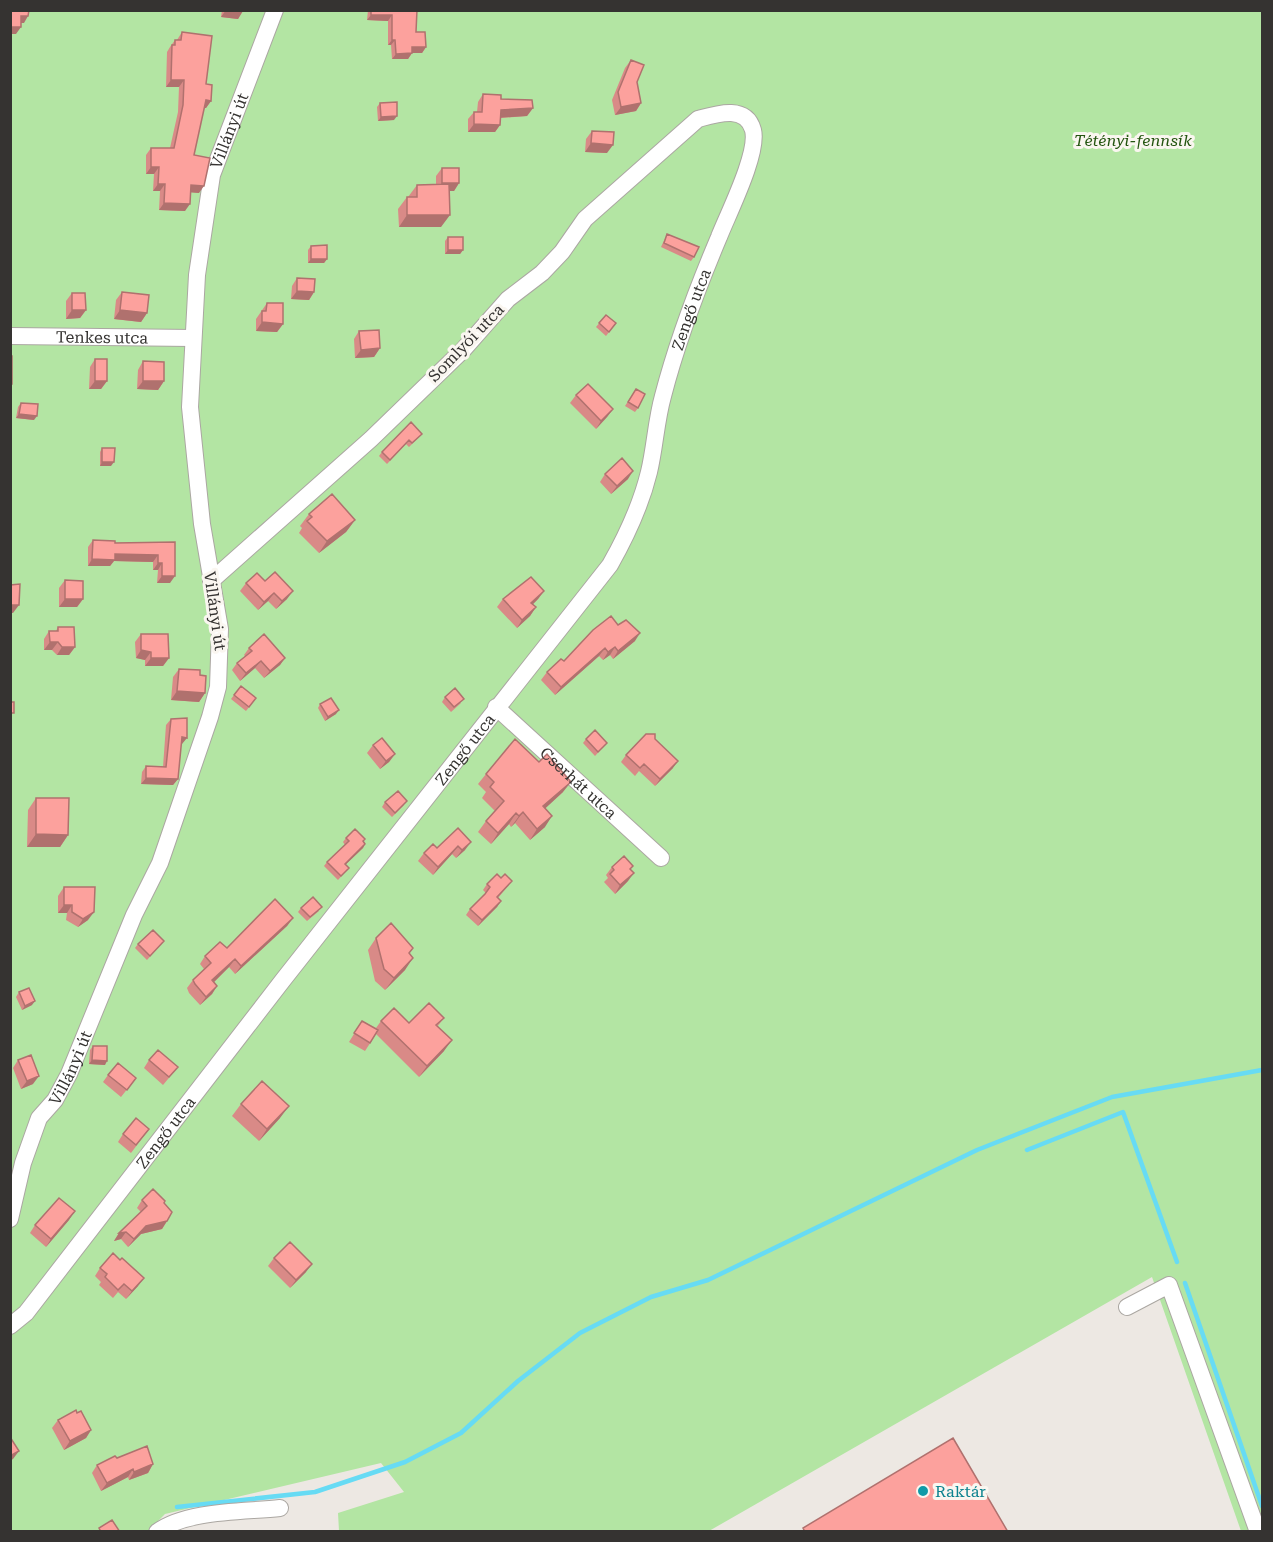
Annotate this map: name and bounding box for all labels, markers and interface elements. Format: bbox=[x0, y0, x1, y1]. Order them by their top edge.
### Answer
street label: Villányi út bbox=[206, 90, 252, 171]
park label: Tétényi-fennsík bbox=[1074, 131, 1192, 150]
street label: Zengő utca bbox=[667, 266, 715, 353]
street label: Somlyói utca bbox=[424, 300, 508, 386]
street label: Tenkes utca bbox=[56, 327, 148, 347]
street label: Villányi út bbox=[200, 570, 230, 652]
street label: Zengő utca bbox=[431, 710, 499, 789]
street label: Cserhát utca bbox=[536, 743, 621, 823]
street label: Villányi út bbox=[45, 1028, 95, 1108]
street label: Zengő utca bbox=[132, 1092, 199, 1172]
place label: Raktár bbox=[935, 1482, 986, 1501]
marker: Raktár bbox=[916, 1484, 930, 1498]

